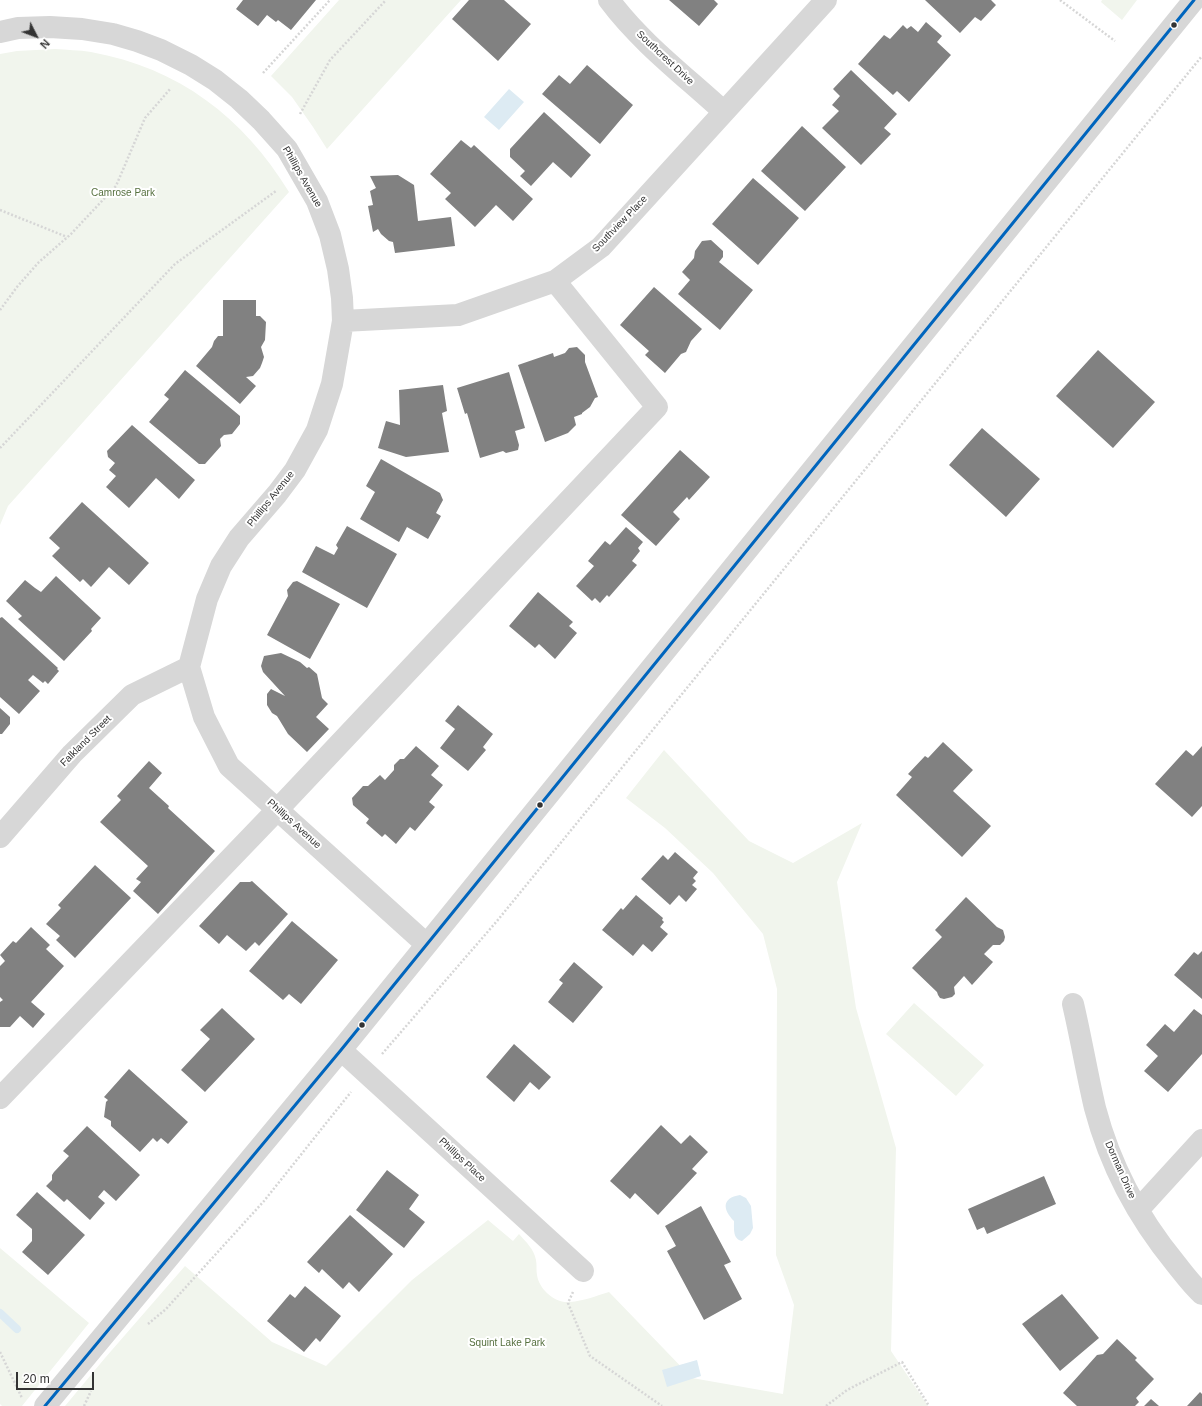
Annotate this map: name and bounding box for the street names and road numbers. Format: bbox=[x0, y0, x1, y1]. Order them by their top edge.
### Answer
street label: Southcrest Drive bbox=[634, 28, 696, 88]
street label: Phillips Avenue bbox=[280, 144, 324, 210]
street label: Southview Place bbox=[590, 193, 650, 255]
street label: Phillips Avenue bbox=[245, 469, 297, 529]
street label: Falkland Street bbox=[58, 713, 114, 769]
street label: Phillips Avenue bbox=[265, 797, 323, 851]
street label: Phillips Place bbox=[436, 1135, 488, 1185]
street label: Dorman Drive bbox=[1102, 1139, 1138, 1201]

